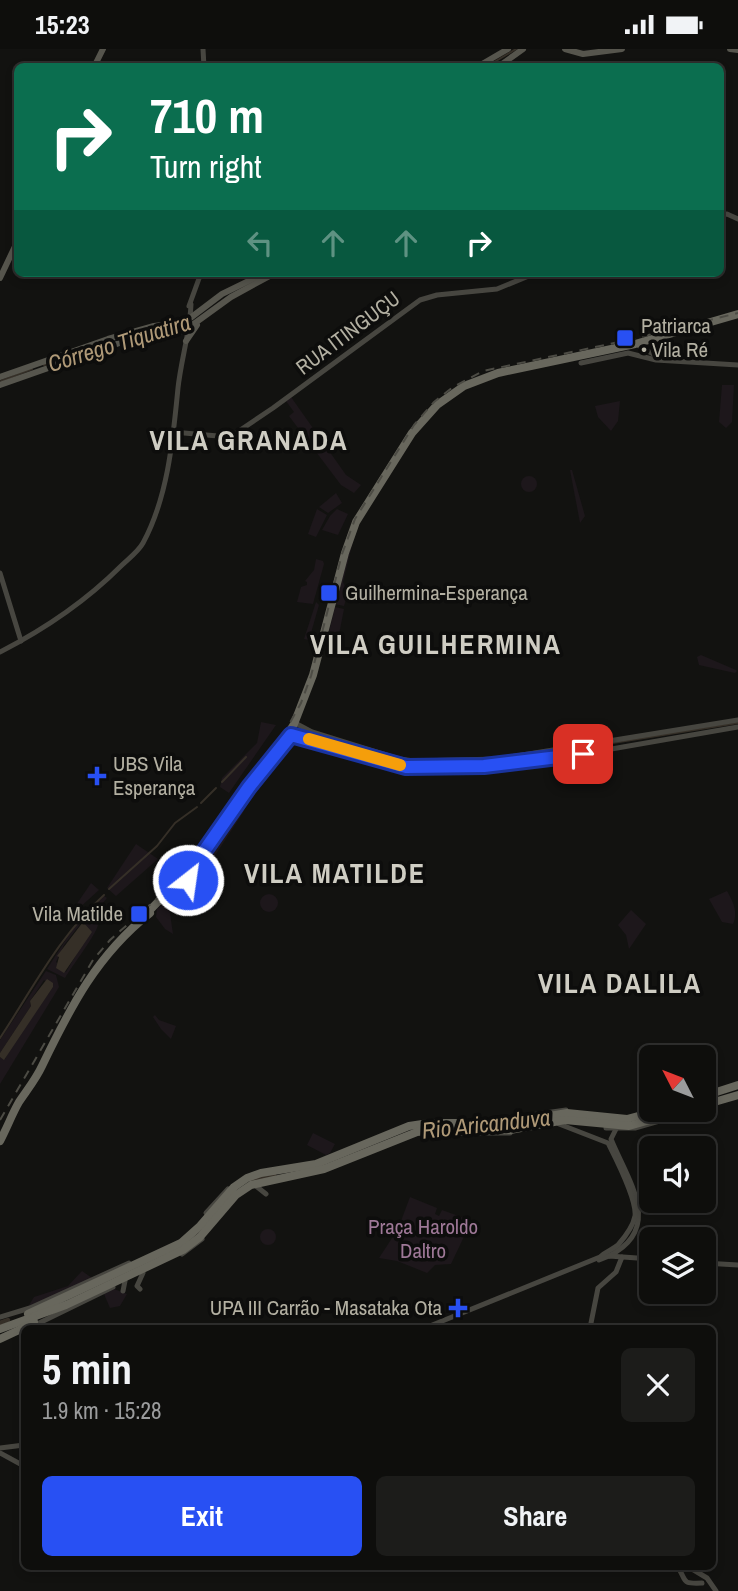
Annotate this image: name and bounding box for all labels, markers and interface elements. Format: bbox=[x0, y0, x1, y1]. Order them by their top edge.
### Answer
text: 15:23 bbox=[35, 7, 90, 42]
text: 710 m bbox=[150, 82, 264, 148]
icon: right bbox=[35, 91, 126, 182]
text: Turn right bbox=[150, 145, 262, 188]
icon: left bbox=[241, 224, 279, 262]
icon: ahead bbox=[314, 224, 352, 262]
icon: ahead bbox=[387, 224, 425, 262]
icon: right bbox=[460, 224, 498, 262]
street label: RUA ITINGUÇU bbox=[290, 284, 406, 381]
water label: Córrego Tiquatira bbox=[44, 306, 194, 379]
place label: Patriarca • Vila Ré bbox=[641, 311, 711, 364]
marker: Patriarca • Vila Ré bbox=[615, 328, 635, 348]
district label: VILA GRANADA bbox=[149, 421, 349, 459]
place label: Guilhermina-Esperança bbox=[345, 578, 528, 607]
marker: Guilhermina-Esperança bbox=[319, 583, 339, 603]
district label: VILA GUILHERMINA bbox=[310, 625, 562, 663]
pin bbox=[553, 724, 613, 784]
icon: arrive bbox=[564, 735, 602, 773]
place label: UBS Vila Esperança bbox=[113, 749, 196, 802]
marker: UBS Vila Esperança bbox=[87, 766, 107, 786]
position arrow bbox=[151, 843, 225, 917]
district label: VILA MATILDE bbox=[244, 854, 426, 892]
place label: Vila Matilde bbox=[32, 899, 123, 928]
marker: Vila Matilde bbox=[129, 904, 149, 924]
district label: VILA DALILA bbox=[538, 964, 702, 1002]
north arrow bbox=[639, 1045, 716, 1122]
map controls bbox=[639, 1045, 716, 1304]
water label: Rio Aricanduva bbox=[420, 1101, 552, 1146]
button: sound bbox=[639, 1136, 716, 1213]
park label: Praça Haroldo Daltro bbox=[368, 1212, 478, 1265]
button: layers bbox=[639, 1227, 716, 1304]
place label: UPA III Carrão - Masataka Ota bbox=[210, 1293, 442, 1322]
marker: UPA III Carrão - Masataka Ota bbox=[448, 1298, 468, 1318]
text: 5 min bbox=[42, 1341, 132, 1397]
button: close bbox=[621, 1348, 695, 1422]
text: 1.9 km · 15:28 bbox=[42, 1395, 162, 1426]
button: Exit bbox=[42, 1476, 362, 1556]
button: Share bbox=[376, 1476, 695, 1556]

